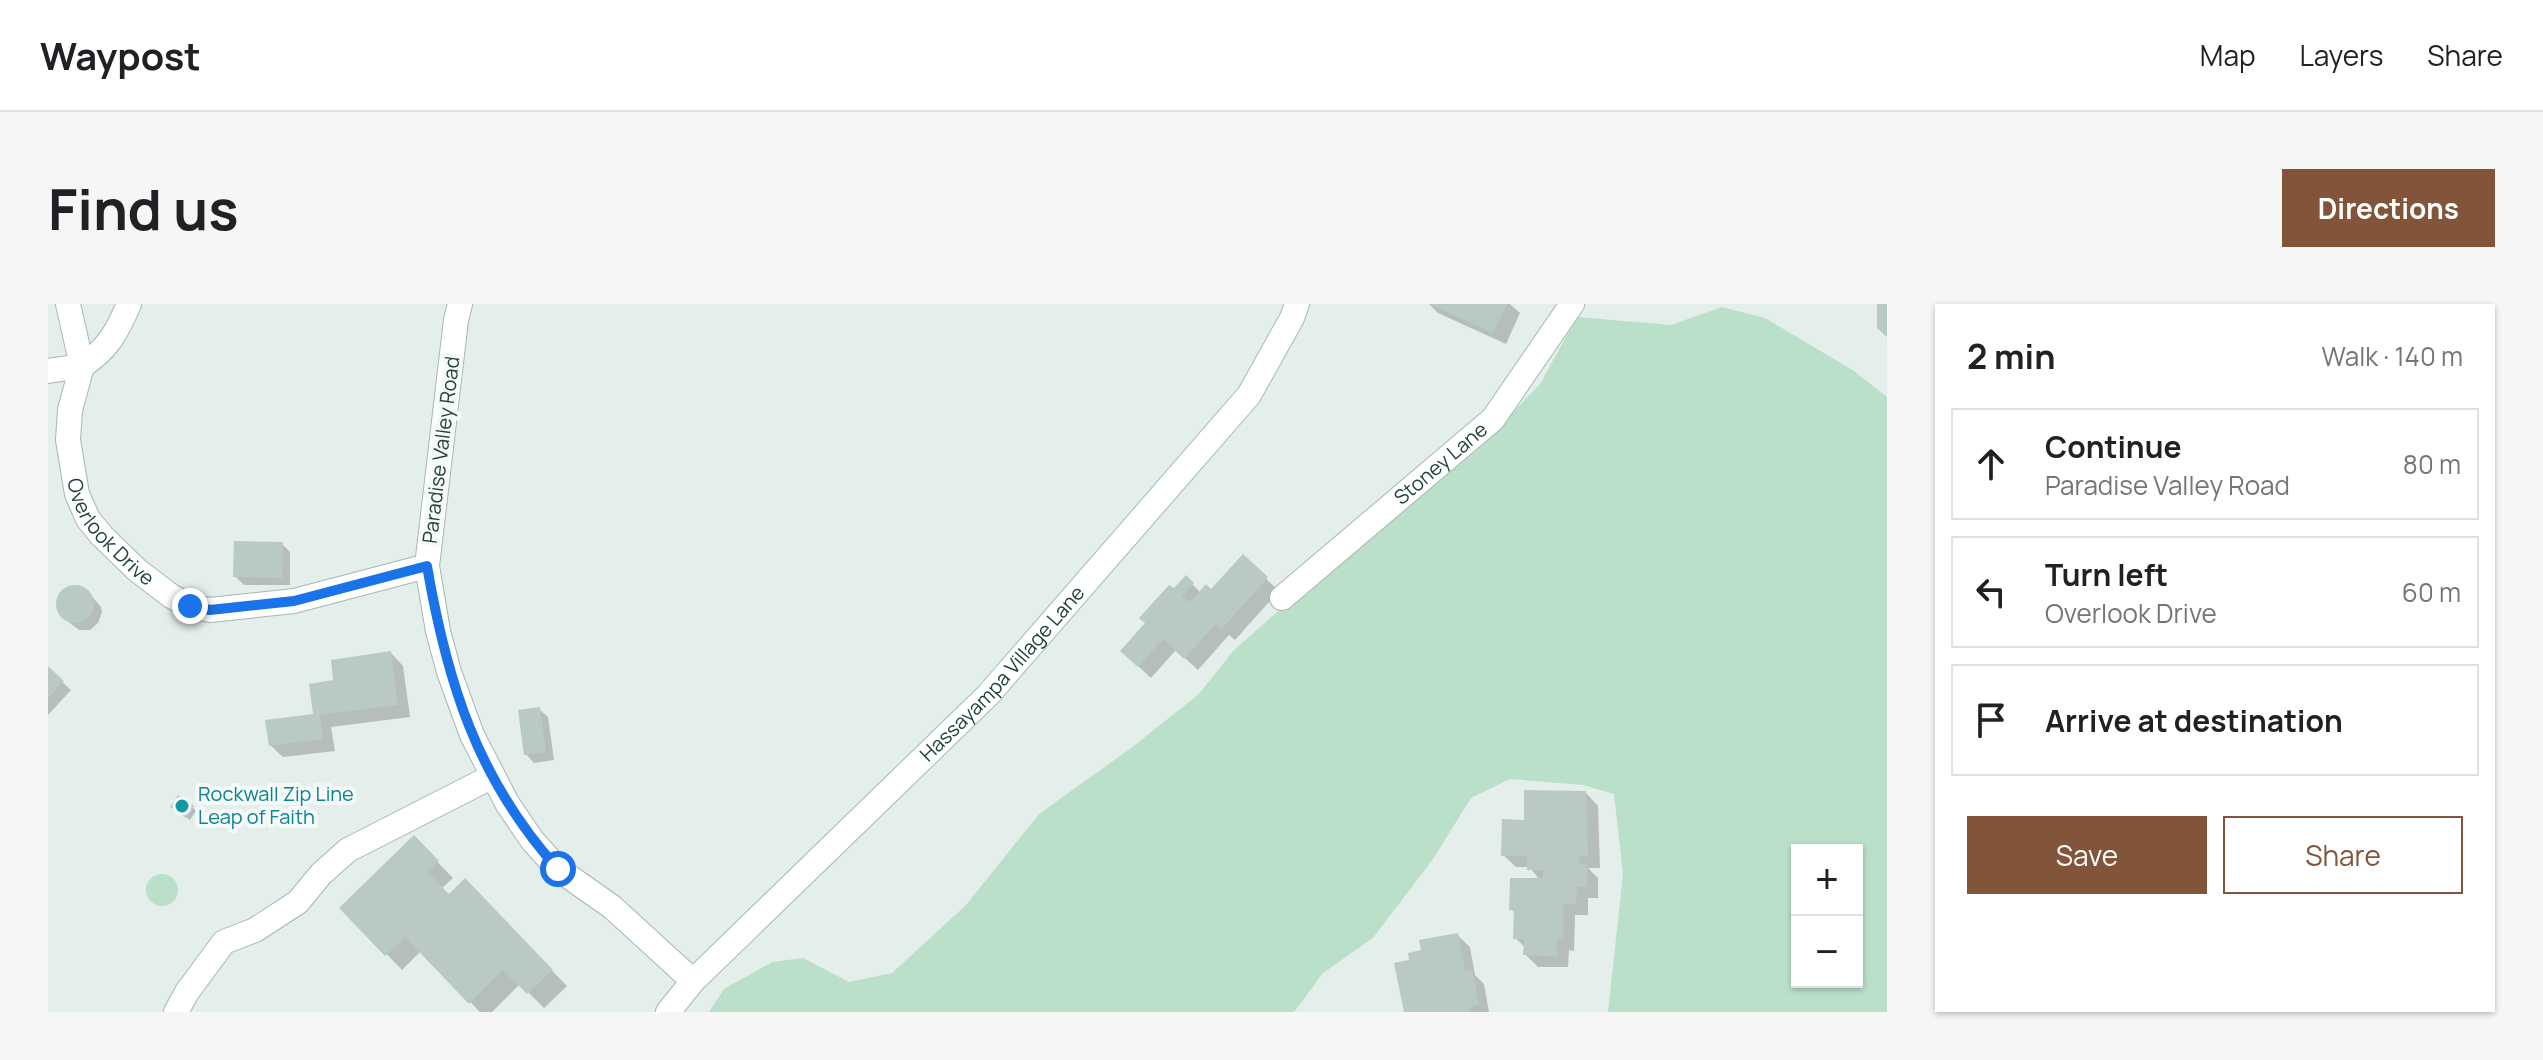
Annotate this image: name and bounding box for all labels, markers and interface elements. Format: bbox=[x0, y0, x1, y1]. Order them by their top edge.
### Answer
text: Waypost bbox=[40, 29, 201, 81]
text: Map bbox=[2200, 36, 2256, 74]
text: Layers bbox=[2300, 36, 2383, 74]
text: Share bbox=[2427, 36, 2503, 74]
button: Directions bbox=[2282, 169, 2495, 247]
text: Find us bbox=[48, 170, 239, 247]
text: 2 min bbox=[1967, 333, 2055, 379]
text: Walk · 140 m bbox=[2322, 338, 2463, 374]
street label: Paradise Valley Road bbox=[416, 355, 465, 545]
street label: Stoney Lane bbox=[1388, 416, 1493, 510]
text: Continue bbox=[2045, 426, 2181, 467]
icon: ahead bbox=[1969, 442, 2013, 486]
text: 80 m bbox=[2403, 446, 2461, 482]
text: Paradise Valley Road bbox=[2045, 467, 2290, 503]
street label: Overlook Drive bbox=[62, 476, 160, 591]
text: Turn left bbox=[2045, 554, 2168, 595]
icon: left bbox=[1969, 570, 2013, 614]
text: 60 m bbox=[2402, 574, 2461, 610]
street label: Hassayampa Village Lane bbox=[914, 580, 1090, 767]
route end bbox=[172, 588, 208, 624]
text: Overlook Drive bbox=[2045, 595, 2217, 631]
icon: arrive bbox=[1969, 698, 2013, 742]
text: Arrive at destination bbox=[2045, 700, 2343, 741]
place label: Rockwall Zip Line Leap of Faith bbox=[198, 780, 354, 830]
marker: Rockwall Zip Line Leap of Faith bbox=[173, 797, 191, 815]
button: Save bbox=[1967, 816, 2207, 894]
button: Share bbox=[2223, 816, 2463, 894]
map controls bbox=[1791, 844, 1863, 988]
button: + bbox=[1791, 844, 1863, 916]
route start bbox=[540, 851, 576, 887]
button: − bbox=[1791, 916, 1863, 988]

